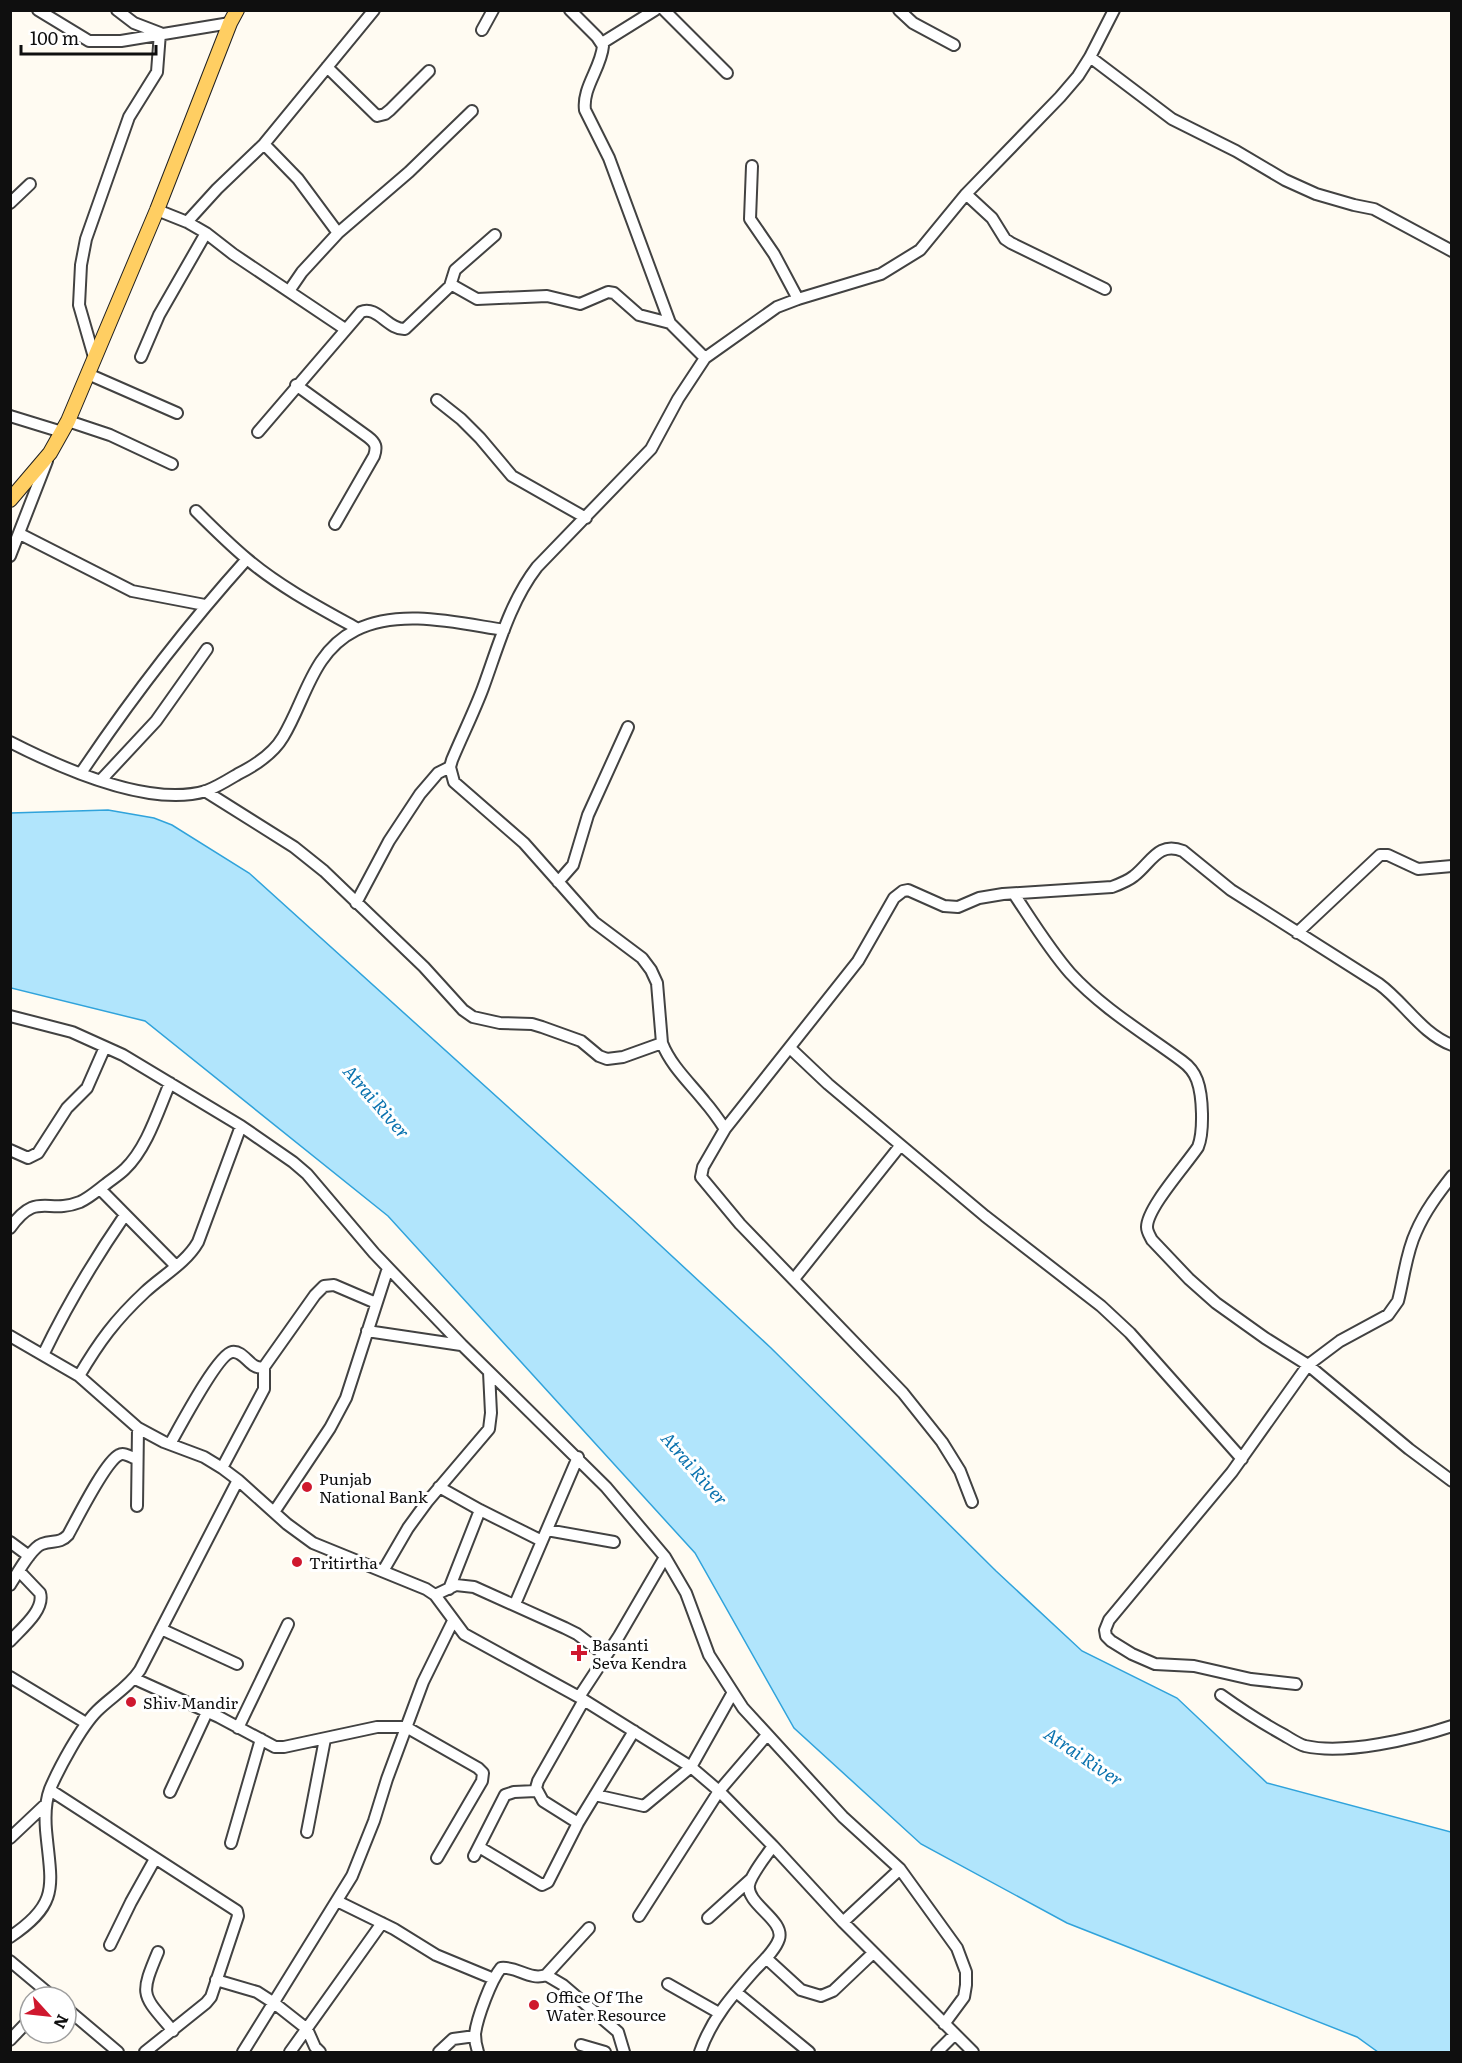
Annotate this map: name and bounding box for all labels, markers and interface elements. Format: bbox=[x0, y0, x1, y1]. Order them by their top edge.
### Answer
scale bar bbox=[21, 18, 156, 56]
text: 100 m bbox=[30, 24, 79, 51]
water label: Atrai River bbox=[337, 1058, 417, 1144]
water label: Atrai River bbox=[655, 1425, 735, 1511]
place label: Punjab National Bank bbox=[319, 1466, 428, 1508]
marker: Punjab National Bank bbox=[300, 1480, 314, 1494]
place label: Tritirtha bbox=[309, 1550, 378, 1574]
marker: Tritirtha bbox=[290, 1555, 304, 1569]
place label: Basanti Seva Kendra bbox=[592, 1632, 687, 1674]
marker: Basanti Seva Kendra bbox=[570, 1644, 588, 1662]
place label: Shiv Mandir bbox=[143, 1690, 238, 1714]
marker: Shiv Mandir bbox=[124, 1695, 138, 1709]
water label: Atrai River bbox=[1039, 1720, 1129, 1792]
place label: Office Of The Water Resource bbox=[546, 1984, 666, 2026]
north arrow bbox=[18, 1985, 78, 2045]
marker: Office Of The Water Resource bbox=[527, 1998, 541, 2012]
text: N bbox=[49, 2011, 76, 2034]

